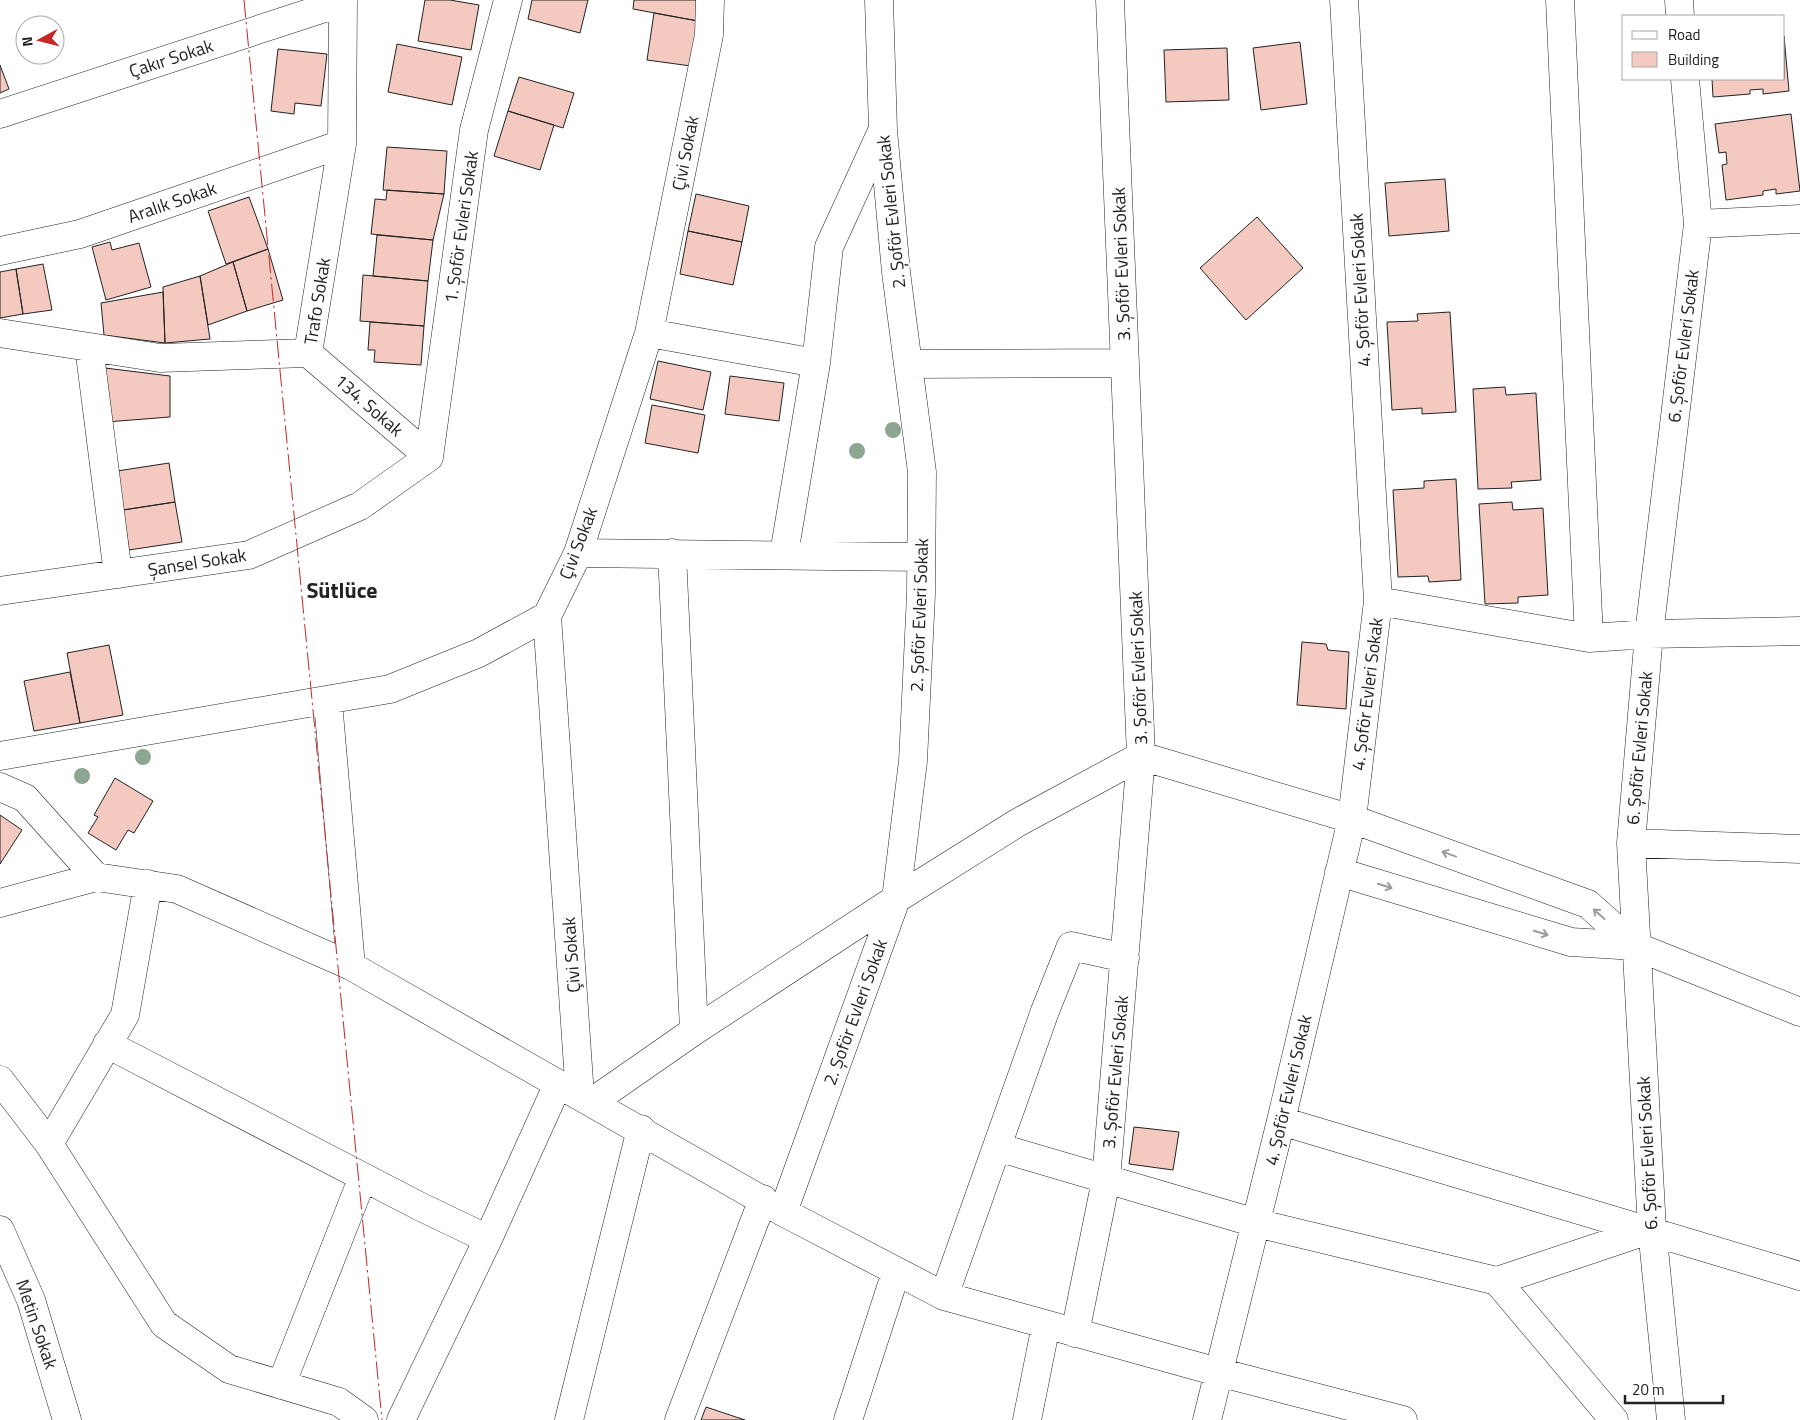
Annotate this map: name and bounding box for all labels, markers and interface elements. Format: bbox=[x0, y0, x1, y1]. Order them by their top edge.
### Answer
north arrow bbox=[15, 15, 65, 65]
legend bbox=[1622, 15, 1785, 80]
text: Road bbox=[1668, 23, 1700, 46]
street label: Çakır Sokak bbox=[125, 32, 217, 84]
text: N bbox=[16, 36, 38, 48]
text: Building bbox=[1668, 48, 1719, 71]
street label: Çivi Sokak bbox=[665, 113, 706, 193]
street label: 2. Şoför Evleri Sokak bbox=[869, 134, 912, 290]
street label: 1. Şoför Evleri Sokak bbox=[437, 149, 485, 305]
street label: Aralık Sokak bbox=[124, 174, 220, 230]
street label: 3. Şoför Evleri Sokak bbox=[1105, 186, 1137, 341]
street label: 4. Şoför Evleri Sokak bbox=[1342, 212, 1378, 368]
street label: Trafo Sokak bbox=[297, 255, 337, 347]
street label: 6. Şoför Evleri Sokak bbox=[1660, 268, 1706, 424]
street label: 134. Sokak bbox=[329, 367, 410, 443]
street label: Çivi Sokak bbox=[552, 502, 604, 583]
street label: 2. Şoför Evleri Sokak bbox=[903, 537, 935, 692]
street label: Şansel Sokak bbox=[146, 541, 249, 583]
district label: Sütlüce bbox=[306, 573, 378, 607]
street label: 3. Şoför Evleri Sokak bbox=[1122, 590, 1154, 745]
street label: 4. Şoför Evleri Sokak bbox=[1344, 616, 1390, 772]
street label: 6. Şoför Evleri Sokak bbox=[1619, 670, 1659, 826]
one-way arrow bbox=[1441, 849, 1457, 858]
one-way arrow bbox=[1377, 881, 1393, 891]
one-way arrow bbox=[1592, 908, 1605, 920]
street label: Çivi Sokak bbox=[555, 916, 587, 994]
one-way arrow bbox=[1533, 928, 1549, 938]
street label: 2. Şoför Evleri Sokak bbox=[816, 935, 894, 1089]
street label: 3. Şoför Evleri Sokak bbox=[1095, 994, 1135, 1150]
street label: 4. Şoför Evleri Sokak bbox=[1258, 1012, 1319, 1168]
street label: 6. Şoför Evleri Sokak bbox=[1629, 1075, 1665, 1231]
street label: Metin Sokak bbox=[9, 1275, 65, 1373]
scale bar bbox=[1625, 1372, 1722, 1404]
text: 20 m bbox=[1632, 1378, 1665, 1401]

